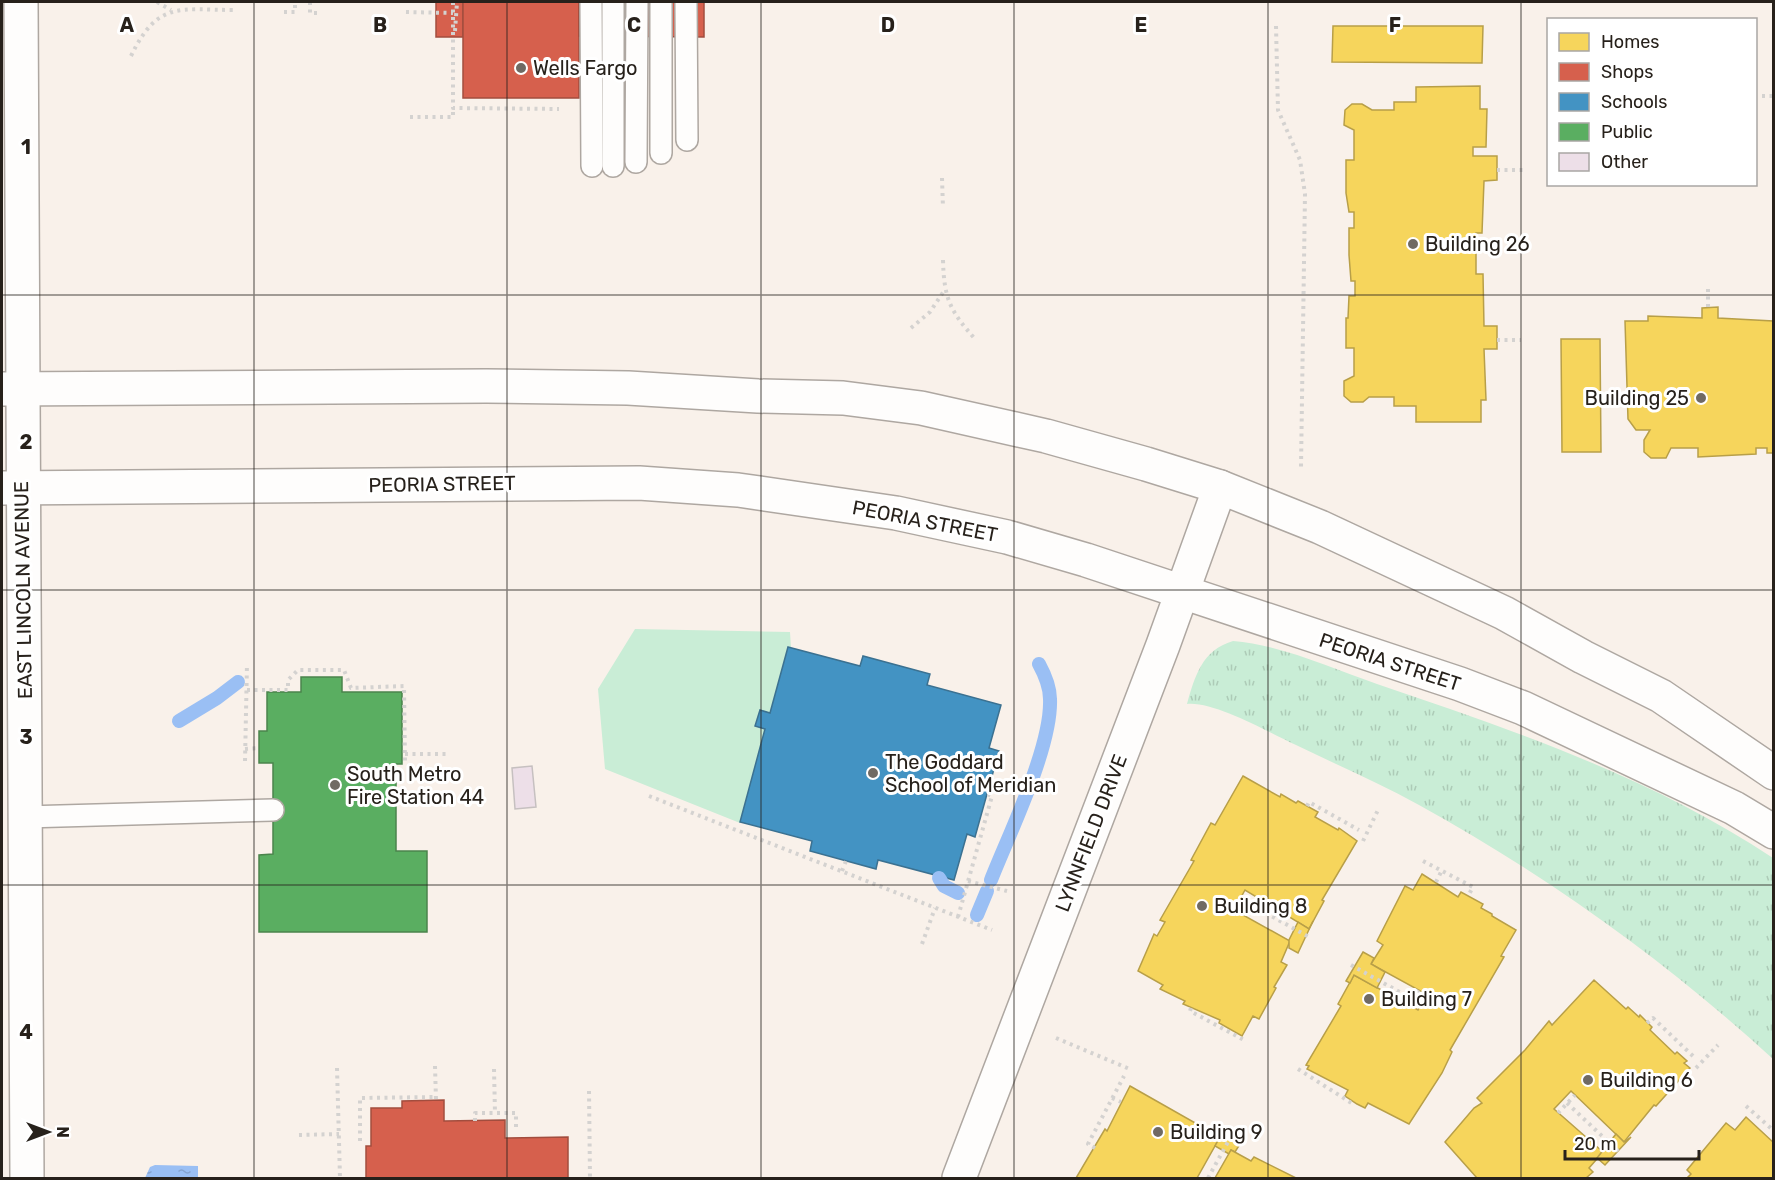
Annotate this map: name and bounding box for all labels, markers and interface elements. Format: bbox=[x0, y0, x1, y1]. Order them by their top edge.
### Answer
text: A bbox=[120, 13, 135, 37]
text: B bbox=[373, 13, 387, 37]
text: C bbox=[627, 13, 641, 37]
text: D bbox=[881, 13, 895, 37]
text: E bbox=[1135, 13, 1147, 37]
text: F bbox=[1389, 13, 1401, 37]
legend bbox=[1547, 18, 1757, 186]
text: Homes bbox=[1601, 31, 1659, 53]
place label: Wells Fargo bbox=[533, 56, 638, 80]
marker: Wells Fargo bbox=[514, 61, 528, 75]
text: Shops bbox=[1601, 61, 1653, 83]
text: Schools bbox=[1601, 91, 1667, 113]
text: Public bbox=[1601, 121, 1653, 143]
text: 1 bbox=[21, 135, 31, 159]
text: Other bbox=[1601, 151, 1648, 173]
place label: Building 26 bbox=[1425, 232, 1530, 256]
marker: Building 26 bbox=[1406, 237, 1420, 251]
place label: Building 25 bbox=[1585, 386, 1689, 410]
marker: Building 25 bbox=[1694, 391, 1708, 405]
text: 2 bbox=[20, 430, 33, 454]
street label: PEORIA STREET bbox=[368, 471, 516, 497]
street label: EAST LINCOLN AVENUE bbox=[9, 481, 37, 699]
street label: PEORIA STREET bbox=[850, 495, 1000, 547]
street label: PEORIA STREET bbox=[1316, 628, 1464, 696]
text: 3 bbox=[19, 725, 33, 749]
place label: The Goddard School of Meridian bbox=[885, 750, 1056, 797]
street label: LYNNFIELD DRIVE bbox=[1050, 751, 1132, 915]
place label: South Metro Fire Station 44 bbox=[347, 762, 484, 809]
marker: The Goddard School of Meridian bbox=[866, 766, 880, 780]
marker: South Metro Fire Station 44 bbox=[328, 778, 342, 792]
place label: Building 8 bbox=[1214, 894, 1308, 918]
marker: Building 8 bbox=[1195, 899, 1209, 913]
place label: Building 7 bbox=[1381, 987, 1472, 1011]
marker: Building 7 bbox=[1362, 992, 1376, 1006]
text: 4 bbox=[19, 1020, 33, 1044]
place label: Building 6 bbox=[1600, 1068, 1693, 1092]
marker: Building 6 bbox=[1581, 1073, 1595, 1087]
north arrow bbox=[18, 1102, 78, 1162]
place label: Building 9 bbox=[1170, 1120, 1263, 1144]
scale bar bbox=[1565, 1123, 1698, 1161]
marker: Building 9 bbox=[1151, 1125, 1165, 1139]
text: N bbox=[53, 1126, 72, 1138]
text: 20 m bbox=[1574, 1133, 1616, 1155]

